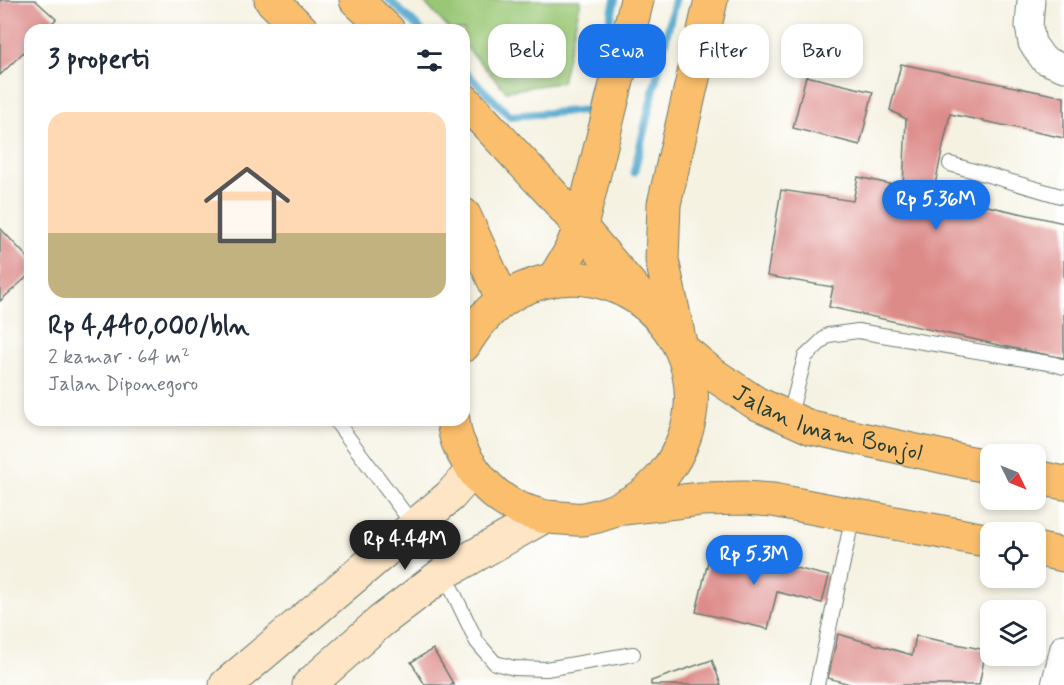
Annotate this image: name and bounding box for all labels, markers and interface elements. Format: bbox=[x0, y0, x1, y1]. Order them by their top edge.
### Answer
chip: Beli bbox=[488, 24, 566, 78]
chip: Sewa bbox=[578, 24, 666, 78]
chip: Filter bbox=[678, 24, 769, 78]
chip: Baru bbox=[781, 24, 863, 78]
text: 3 properti bbox=[48, 43, 149, 77]
icon: filters bbox=[413, 44, 446, 77]
icon: home bbox=[193, 151, 301, 259]
pin: Rp 5.36M bbox=[874, 180, 998, 231]
text: Rp 5.36M bbox=[896, 186, 976, 213]
text: Rp 4,440,000/bln bbox=[48, 310, 249, 344]
text: 2 kamar · 64 m² bbox=[48, 344, 190, 371]
text: Jalan Diponegoro bbox=[48, 371, 198, 398]
street label: Jalan Imam Bonjol bbox=[726, 378, 925, 469]
north arrow bbox=[980, 444, 1046, 510]
map controls bbox=[980, 444, 1046, 666]
pin: Rp 4.44M bbox=[343, 520, 467, 571]
button: locate bbox=[980, 522, 1046, 588]
text: Rp 4.44M bbox=[364, 526, 446, 553]
pin: Rp 5.3M bbox=[699, 535, 809, 586]
text: Rp 5.3M bbox=[720, 541, 788, 568]
button: layers bbox=[980, 600, 1046, 666]

